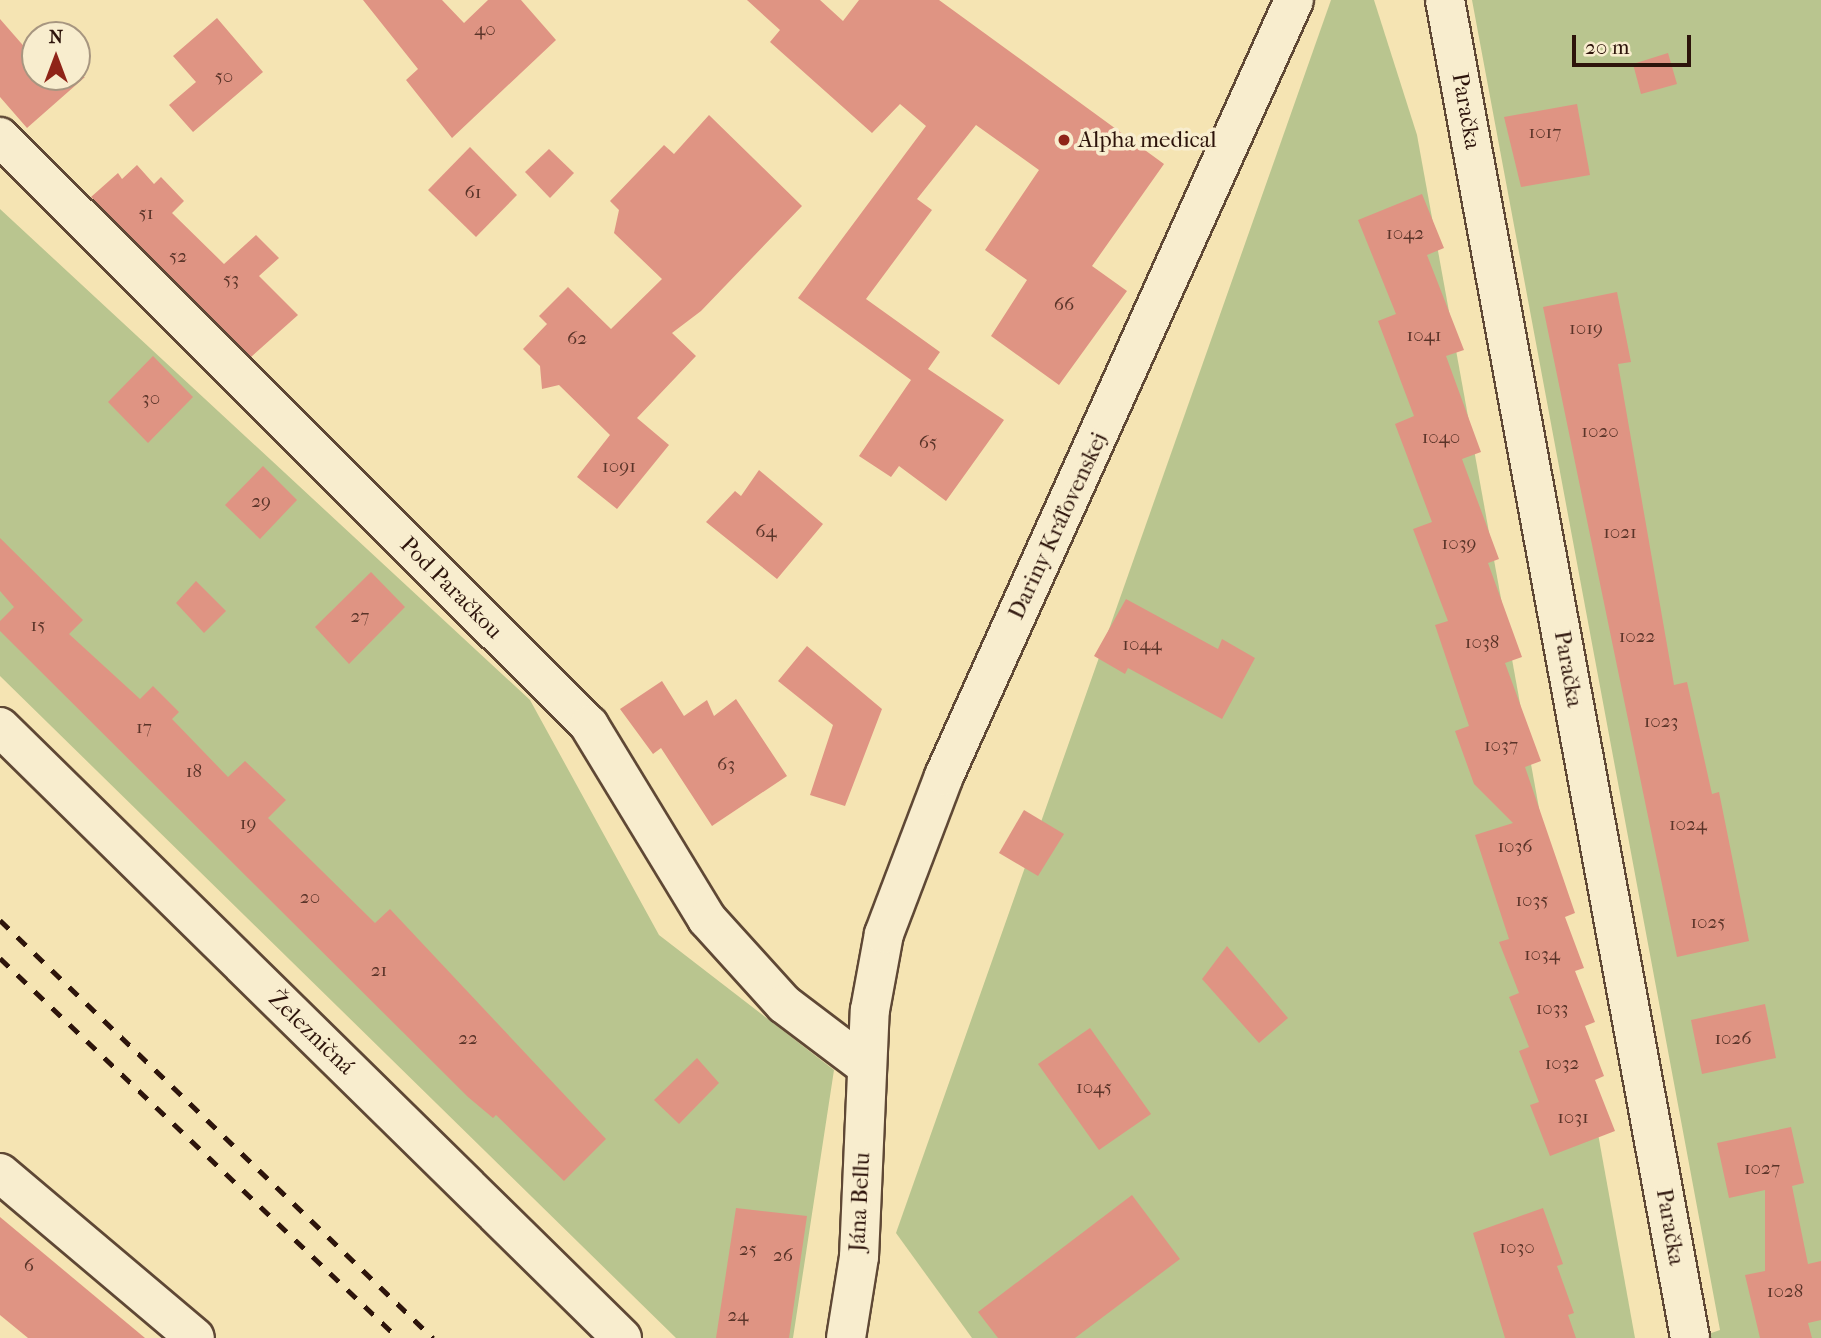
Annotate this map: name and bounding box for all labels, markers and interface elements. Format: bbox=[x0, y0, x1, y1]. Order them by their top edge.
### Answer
house number: 40 bbox=[474, 19, 496, 41]
north arrow bbox=[21, 21, 91, 91]
scale bar bbox=[1576, 21, 1695, 65]
text: N bbox=[49, 26, 63, 48]
text: 20 m bbox=[1585, 35, 1629, 59]
house number: 50 bbox=[215, 66, 233, 88]
street label: Paračka bbox=[1446, 71, 1486, 151]
house number: 1017 bbox=[1529, 122, 1561, 144]
place label: Alpha medical bbox=[1078, 126, 1217, 154]
marker: Alpha medical bbox=[1056, 132, 1072, 148]
house number: 61 bbox=[465, 182, 481, 204]
house number: 51 bbox=[139, 203, 153, 225]
house number: 1042 bbox=[1386, 223, 1424, 245]
house number: 52 bbox=[169, 246, 187, 268]
house number: 53 bbox=[223, 269, 239, 291]
house number: 66 bbox=[1054, 294, 1074, 316]
house number: 1019 bbox=[1569, 318, 1603, 340]
house number: 1041 bbox=[1407, 325, 1441, 347]
house number: 62 bbox=[567, 328, 587, 350]
house number: 30 bbox=[142, 388, 160, 410]
house number: 1020 bbox=[1581, 421, 1619, 443]
house number: 1040 bbox=[1422, 427, 1460, 449]
street label: Dariny Kráľovenskej bbox=[1003, 428, 1113, 624]
house number: 65 bbox=[919, 432, 937, 454]
house number: 1091 bbox=[602, 456, 636, 478]
house number: 29 bbox=[251, 491, 271, 513]
house number: 64 bbox=[755, 521, 777, 543]
house number: 1021 bbox=[1603, 522, 1637, 544]
street label: Pod Paračkou bbox=[394, 531, 508, 645]
house number: 1039 bbox=[1442, 533, 1476, 555]
house number: 27 bbox=[351, 606, 369, 628]
house number: 15 bbox=[31, 615, 45, 637]
house number: 1022 bbox=[1619, 626, 1655, 648]
street label: Paračka bbox=[1548, 629, 1588, 709]
house number: 1038 bbox=[1465, 632, 1499, 654]
house number: 1044 bbox=[1122, 634, 1162, 656]
house number: 1023 bbox=[1644, 711, 1678, 733]
house number: 17 bbox=[136, 717, 152, 739]
house number: 1037 bbox=[1484, 735, 1518, 757]
house number: 63 bbox=[717, 754, 735, 776]
house number: 18 bbox=[186, 761, 202, 783]
house number: 19 bbox=[240, 813, 256, 835]
house number: 1024 bbox=[1669, 814, 1707, 836]
house number: 1036 bbox=[1497, 836, 1533, 858]
house number: 20 bbox=[300, 887, 320, 909]
house number: 1035 bbox=[1515, 890, 1549, 912]
house number: 1025 bbox=[1690, 912, 1726, 934]
house number: 1034 bbox=[1524, 944, 1560, 966]
house number: 21 bbox=[371, 960, 387, 982]
street label: Železničná bbox=[262, 985, 360, 1081]
house number: 1033 bbox=[1536, 998, 1568, 1020]
house number: 22 bbox=[458, 1028, 478, 1050]
house number: 1026 bbox=[1714, 1028, 1752, 1050]
house number: 1032 bbox=[1545, 1053, 1579, 1075]
house number: 1045 bbox=[1076, 1077, 1112, 1099]
house number: 1031 bbox=[1557, 1107, 1589, 1129]
street label: Jána Bellu bbox=[844, 1152, 876, 1252]
house number: 1027 bbox=[1744, 1158, 1780, 1180]
street label: Paračka bbox=[1650, 1187, 1690, 1267]
house number: 1030 bbox=[1499, 1237, 1535, 1259]
house number: 25 bbox=[739, 1239, 757, 1261]
house number: 26 bbox=[773, 1245, 793, 1267]
house number: 6 bbox=[24, 1255, 34, 1277]
house number: 1028 bbox=[1767, 1281, 1803, 1303]
house number: 24 bbox=[728, 1305, 748, 1327]

